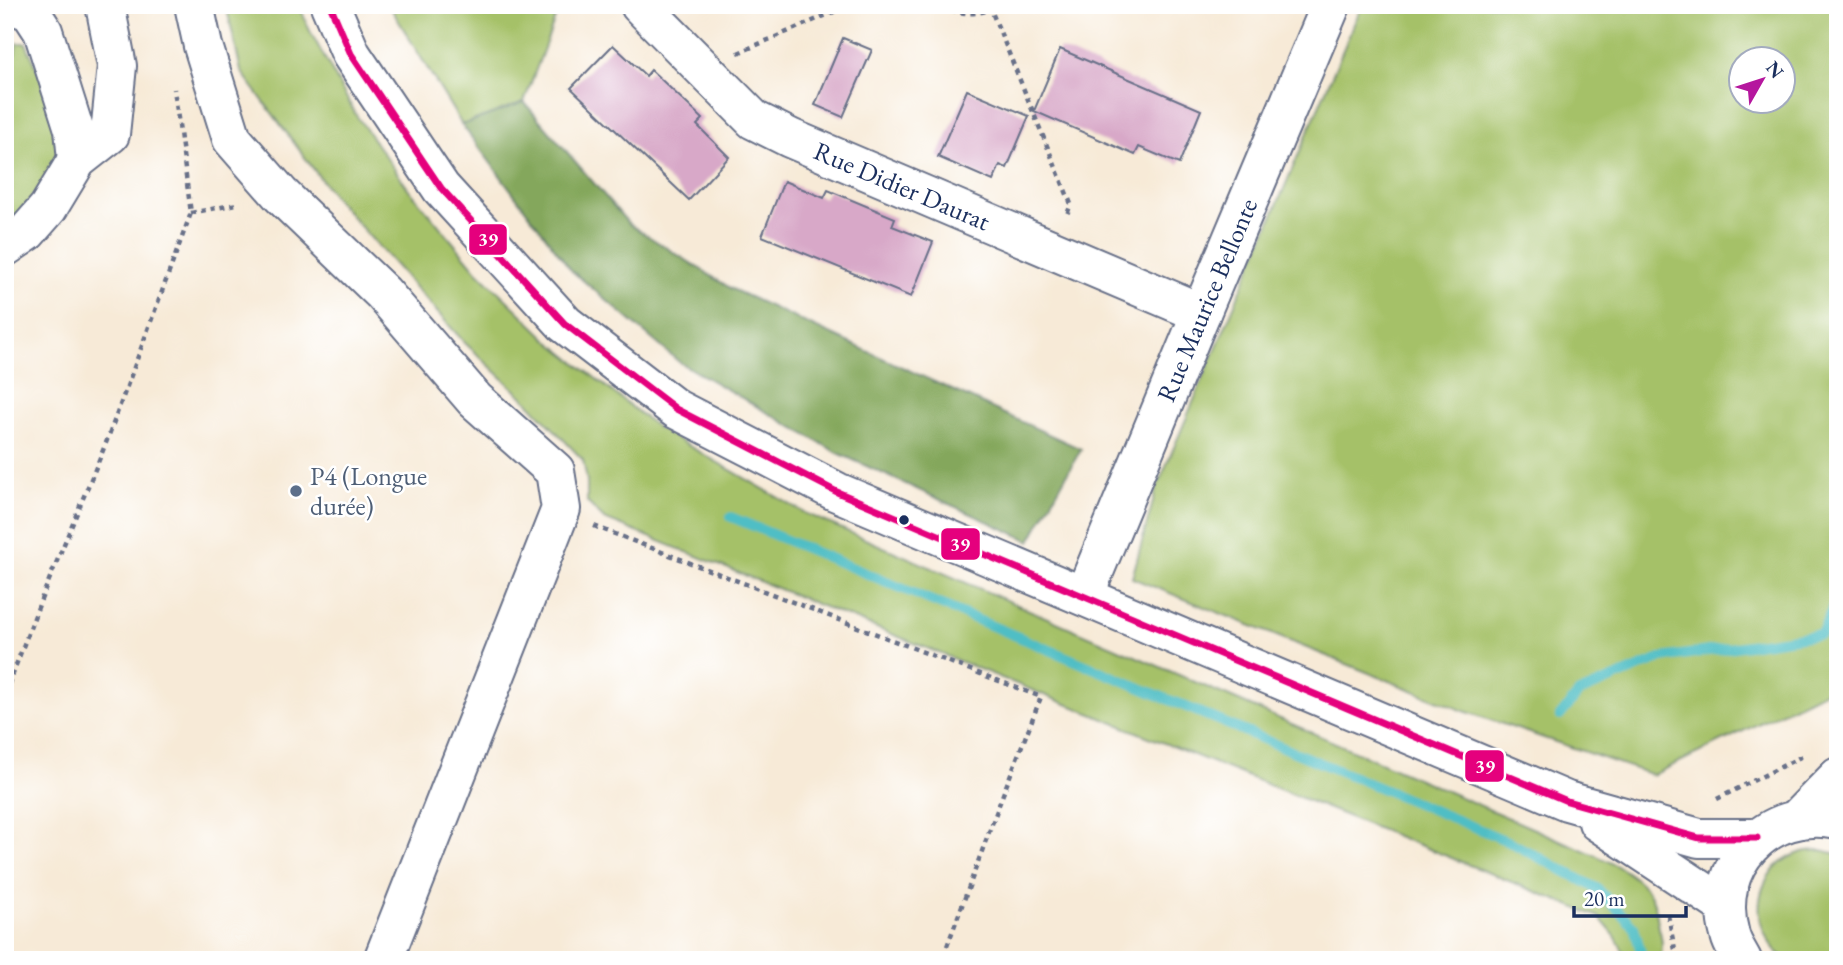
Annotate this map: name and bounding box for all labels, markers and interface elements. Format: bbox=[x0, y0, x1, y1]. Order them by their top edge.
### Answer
north arrow bbox=[1728, 46, 1798, 116]
text: N bbox=[1760, 56, 1790, 84]
street label: Rue Didier Daurat bbox=[809, 134, 995, 238]
street label: Rue Maurice Bellonte bbox=[1149, 193, 1265, 407]
line badge: 39 bbox=[468, 223, 508, 256]
text: 39 bbox=[478, 227, 498, 252]
place label: P4 (Longue durée) bbox=[310, 459, 427, 523]
marker: P4 (Longue durée) bbox=[288, 483, 304, 499]
unlabelled marker bbox=[897, 513, 911, 527]
line badge: 39 bbox=[940, 527, 981, 561]
text: 39 bbox=[950, 532, 970, 557]
line badge: 39 bbox=[1464, 749, 1505, 783]
text: 39 bbox=[1475, 754, 1495, 779]
scale bar bbox=[1574, 874, 1686, 918]
text: 20 m bbox=[1584, 885, 1625, 912]

